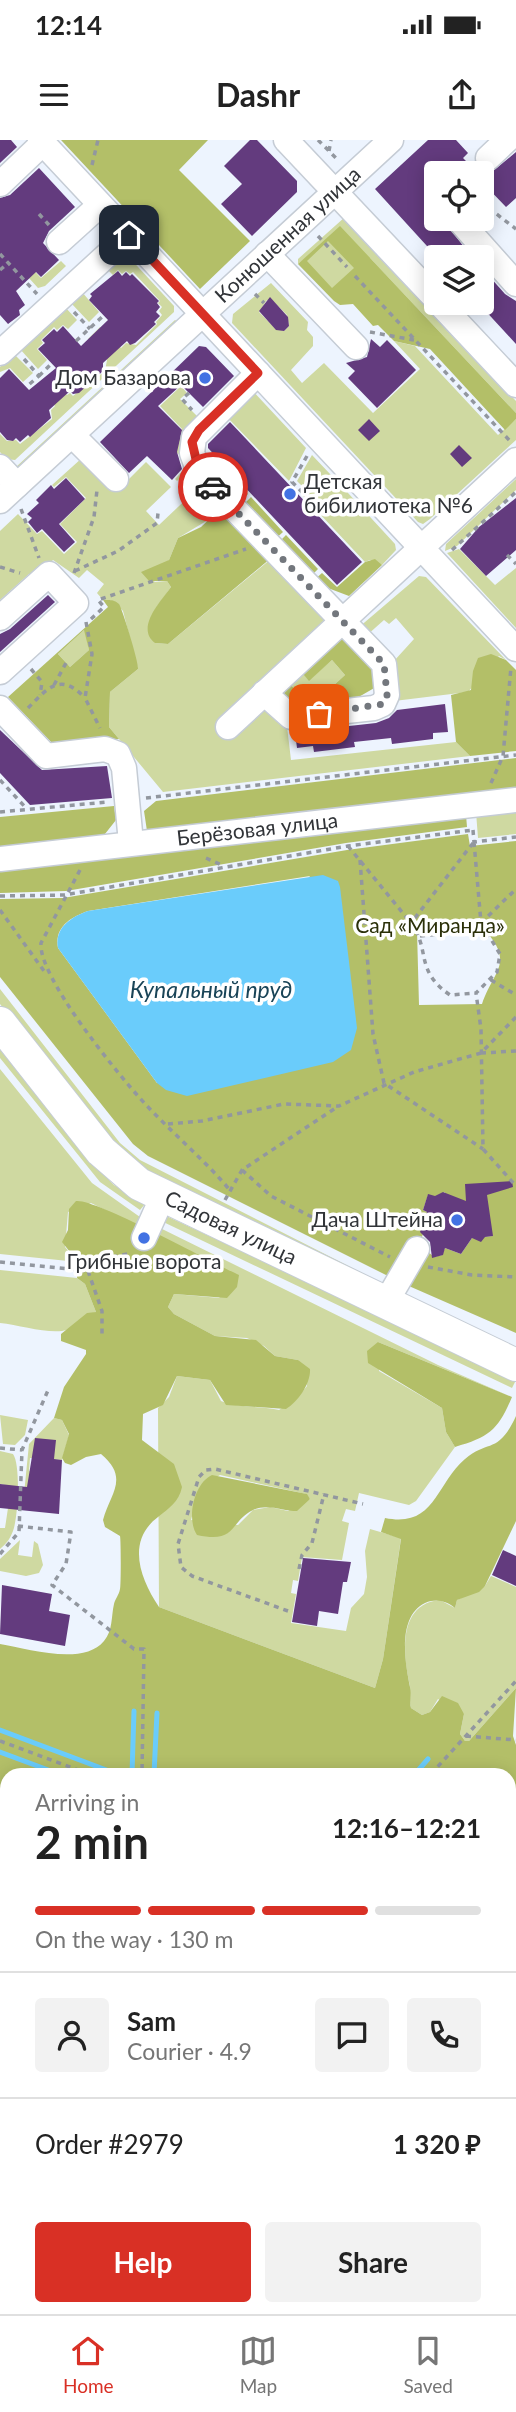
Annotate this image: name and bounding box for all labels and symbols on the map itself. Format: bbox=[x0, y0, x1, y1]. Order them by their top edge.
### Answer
street label: Конюшенная улица bbox=[209, 161, 365, 307]
pin bbox=[99, 205, 159, 265]
place label: Дом Базарова bbox=[55, 364, 191, 389]
marker: Дом Базарова bbox=[197, 370, 213, 386]
courier bbox=[178, 452, 248, 522]
place label: Детская бибилиотека №6 bbox=[304, 468, 473, 517]
marker: Детская бибилиотека №6 bbox=[282, 486, 298, 502]
pin bbox=[289, 684, 349, 744]
street label: Берёзовая улица bbox=[175, 806, 339, 850]
park label: Сад «Миранда» bbox=[355, 912, 505, 937]
water label: Купальный пруд bbox=[130, 975, 292, 1003]
street label: Садовая улица bbox=[161, 1184, 301, 1269]
place label: Дача Штейна bbox=[311, 1206, 443, 1231]
marker: Дача Штейна bbox=[449, 1212, 465, 1228]
marker: Грибные ворота bbox=[136, 1230, 152, 1246]
place label: Грибные ворота bbox=[67, 1248, 221, 1273]

